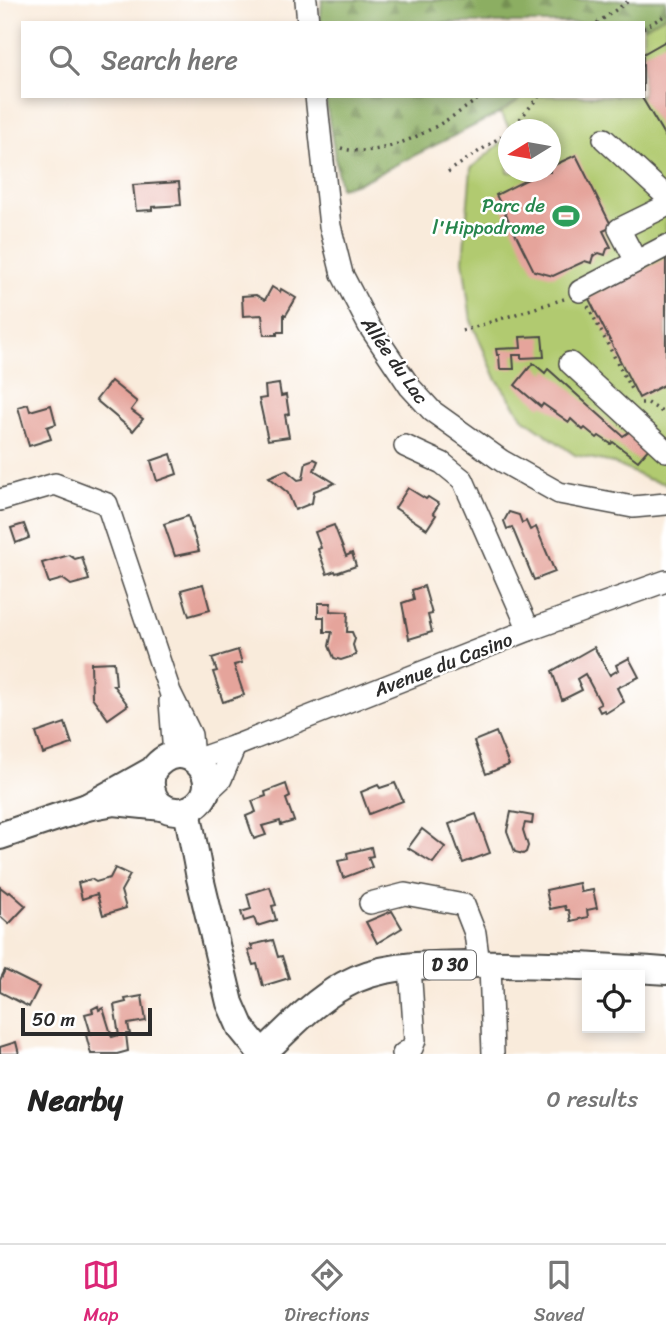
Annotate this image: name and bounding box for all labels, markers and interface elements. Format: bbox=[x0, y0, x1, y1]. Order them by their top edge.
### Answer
search box bbox=[21, 21, 645, 98]
text: Search here bbox=[101, 37, 238, 83]
icon: search bbox=[45, 41, 83, 79]
north arrow bbox=[498, 119, 561, 182]
place label: Parc de l'Hippodrome bbox=[432, 189, 545, 244]
sports icon: Parc de l'Hippodrome bbox=[551, 201, 581, 231]
street label: Allée du Lac bbox=[352, 309, 437, 411]
street label: Avenue du Casino bbox=[368, 623, 518, 706]
road number: D 30 bbox=[424, 950, 476, 980]
map controls bbox=[582, 970, 645, 1033]
button: locate bbox=[582, 970, 645, 1033]
text: 50 m bbox=[32, 1003, 75, 1036]
scale bar bbox=[21, 1005, 152, 1037]
text: Nearby bbox=[28, 1073, 123, 1127]
text: 0 results bbox=[546, 1079, 638, 1120]
tab: Map bbox=[82, 1256, 120, 1331]
tab: Directions bbox=[284, 1256, 370, 1331]
tab: Saved bbox=[534, 1256, 584, 1331]

